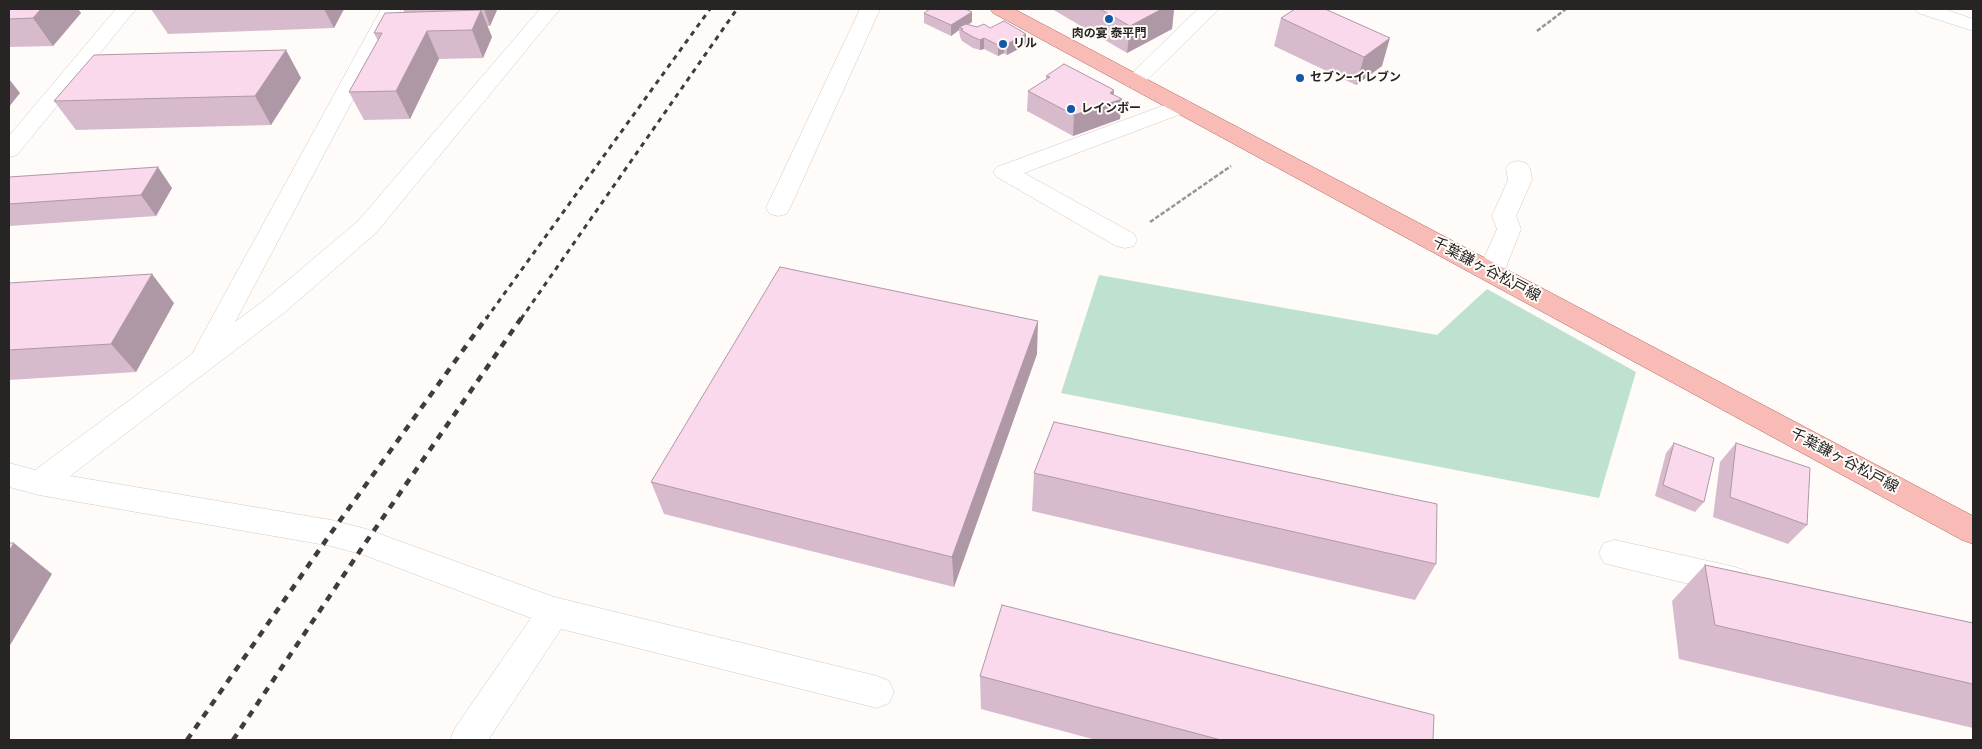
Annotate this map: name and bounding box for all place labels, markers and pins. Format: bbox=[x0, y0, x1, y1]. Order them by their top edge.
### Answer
marker: 肉の宴 泰平門 bbox=[1103, 13, 1115, 25]
place label: 肉の宴 泰平門 bbox=[1072, 27, 1146, 41]
place label: リル bbox=[1013, 37, 1037, 51]
marker: リル bbox=[997, 38, 1009, 50]
place label: セブン-イレブン bbox=[1310, 71, 1401, 85]
marker: セブン-イレブン bbox=[1294, 72, 1306, 84]
place label: レインボー bbox=[1081, 102, 1141, 116]
marker: レインボー bbox=[1065, 103, 1077, 115]

